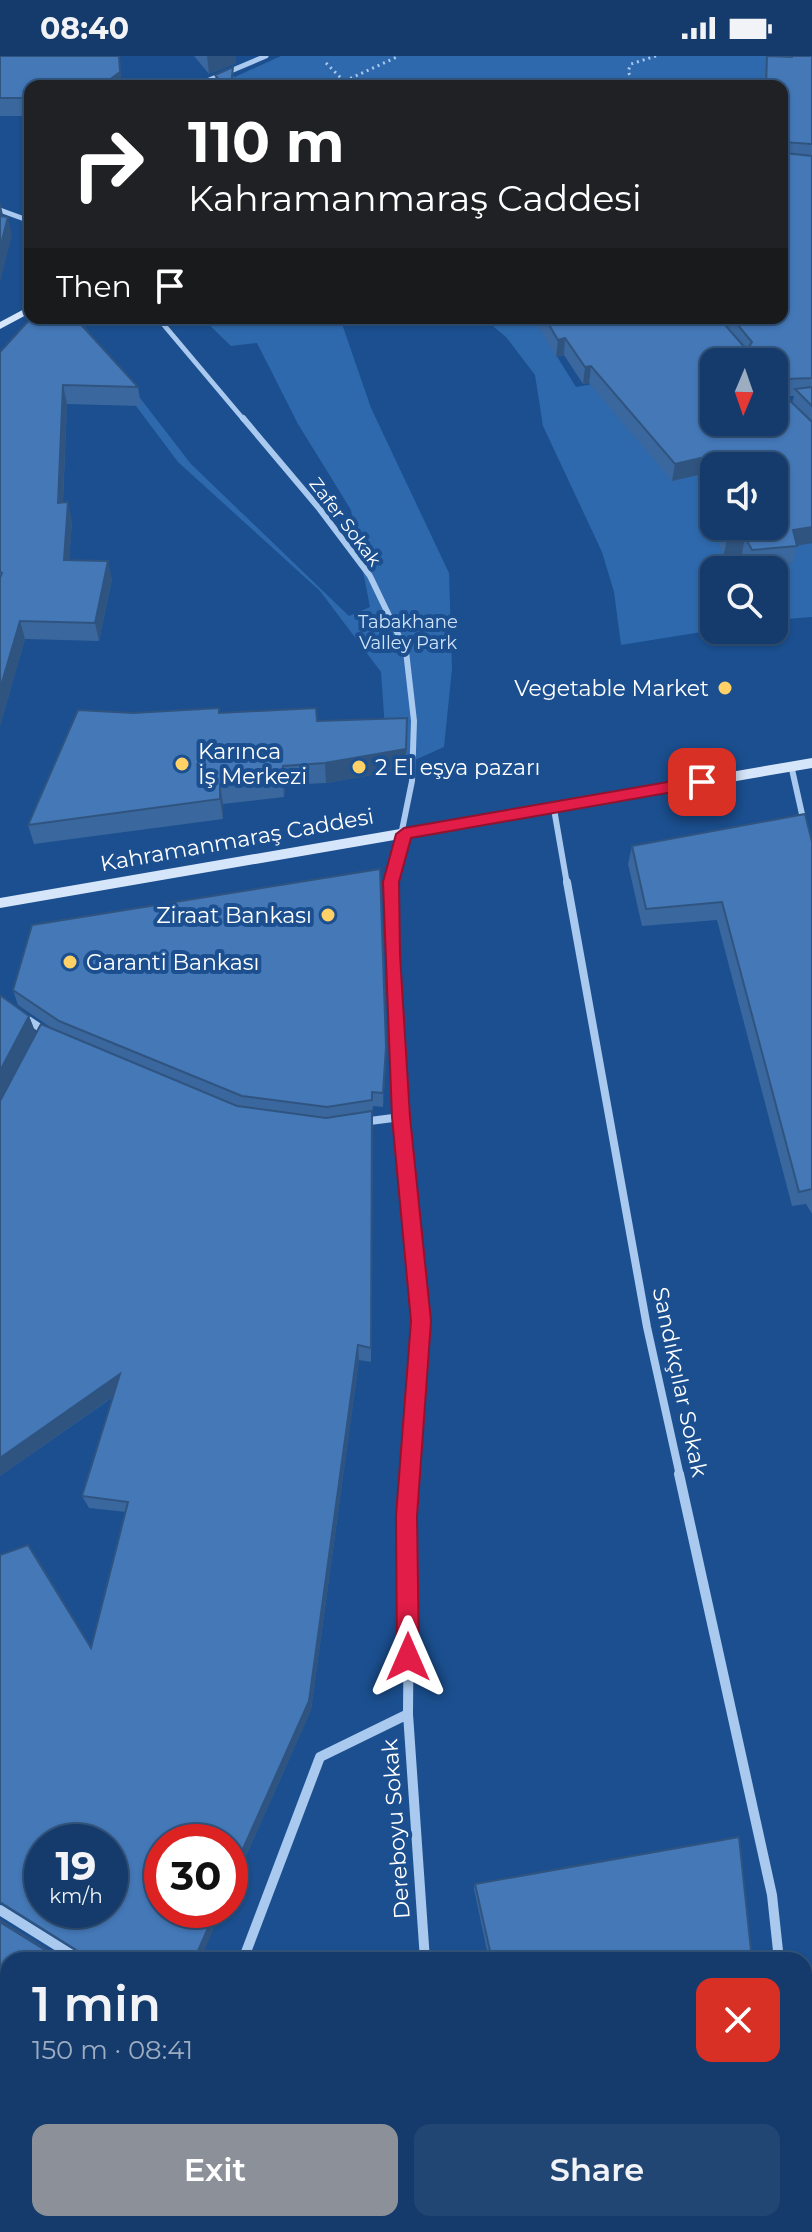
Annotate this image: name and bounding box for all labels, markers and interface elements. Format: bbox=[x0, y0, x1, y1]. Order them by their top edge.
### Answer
text: 08:40 bbox=[40, 10, 129, 47]
text: 110 m bbox=[188, 108, 345, 176]
icon: right bbox=[56, 112, 160, 216]
text: Kahramanmaraş Caddesi bbox=[188, 176, 642, 220]
icon: arrive bbox=[148, 264, 192, 308]
text: Then bbox=[56, 268, 132, 305]
north arrow bbox=[700, 348, 788, 436]
map controls bbox=[700, 348, 788, 644]
button: sound bbox=[700, 452, 788, 540]
street label: Zafer Sokak bbox=[304, 473, 386, 571]
button: search bbox=[700, 556, 788, 644]
park label: Tabakhane Valley Park bbox=[358, 611, 458, 654]
place label: Vegetable Market bbox=[514, 675, 709, 702]
marker: Vegetable Market bbox=[716, 679, 734, 697]
place label: Karınca İş Merkezi bbox=[198, 738, 307, 790]
pin bbox=[668, 748, 736, 816]
place label: 2 El eşya pazarı bbox=[375, 754, 541, 781]
marker: Karınca İş Merkezi bbox=[173, 755, 191, 773]
marker: 2 El eşya pazarı bbox=[350, 758, 368, 776]
icon: arrive bbox=[680, 760, 724, 804]
street label: Kahramanmaraş Caddesi bbox=[98, 803, 376, 877]
place label: Ziraat Bankası bbox=[156, 902, 312, 929]
marker: Ziraat Bankası bbox=[319, 906, 337, 924]
place label: Garanti Bankası bbox=[86, 949, 259, 976]
marker: Garanti Bankası bbox=[61, 953, 79, 971]
street label: Sandıkçılar Sokak bbox=[647, 1285, 713, 1480]
position arrow bbox=[366, 1615, 450, 1699]
street label: Dereboyu Sokak bbox=[376, 1737, 416, 1920]
speed limit sign: 30 bbox=[144, 1824, 248, 1928]
text: 19 bbox=[55, 1841, 97, 1890]
text: km/h bbox=[49, 1884, 103, 1908]
text: 1 min bbox=[32, 1975, 161, 2033]
button: close bbox=[696, 1978, 780, 2062]
text: 150 m · 08:41 bbox=[32, 2034, 193, 2066]
button: Exit bbox=[32, 2124, 398, 2216]
button: Share bbox=[414, 2124, 780, 2216]

